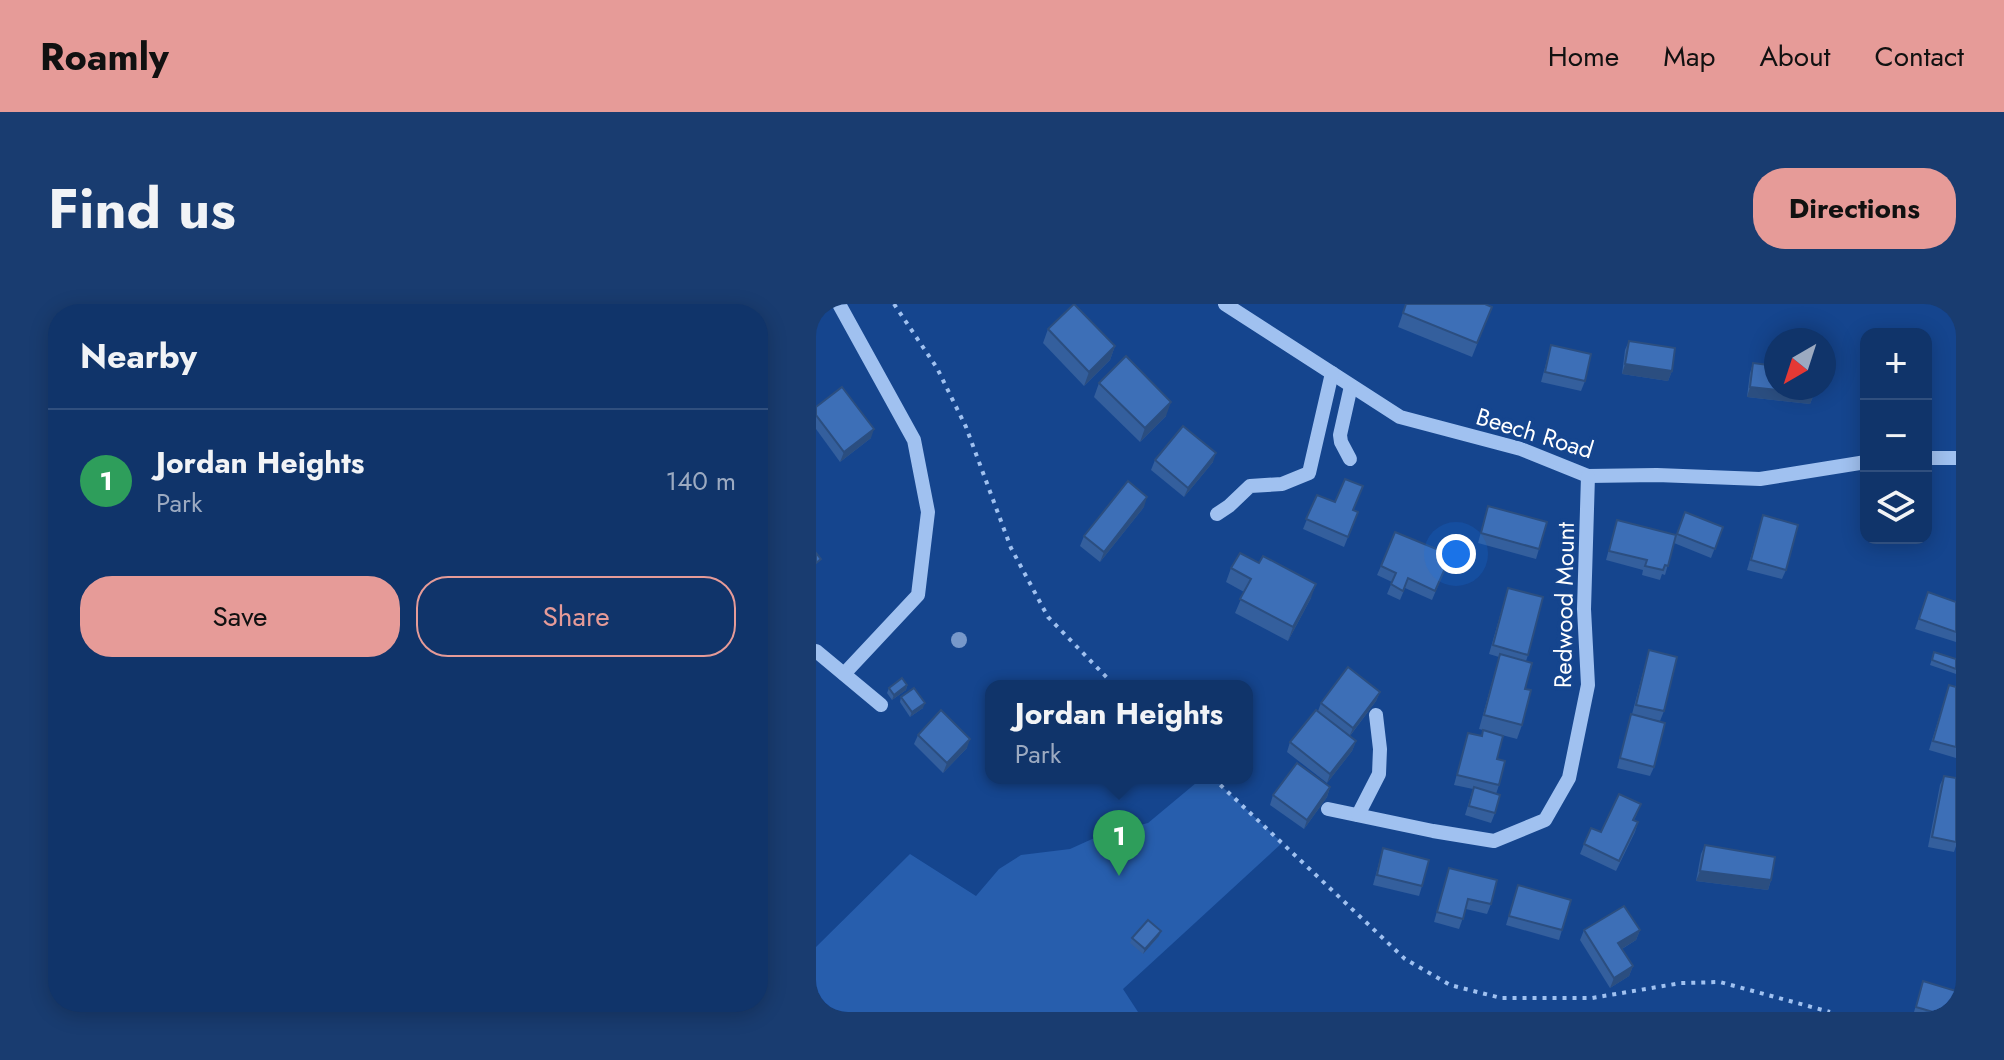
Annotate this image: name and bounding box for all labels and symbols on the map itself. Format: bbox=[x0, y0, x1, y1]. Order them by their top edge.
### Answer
north arrow bbox=[1764, 328, 1836, 400]
street label: Beech Road bbox=[1472, 399, 1598, 467]
street label: Redwood Mount bbox=[1545, 521, 1583, 688]
your location bbox=[1436, 534, 1476, 574]
pin: 1 bbox=[1093, 810, 1145, 876]

